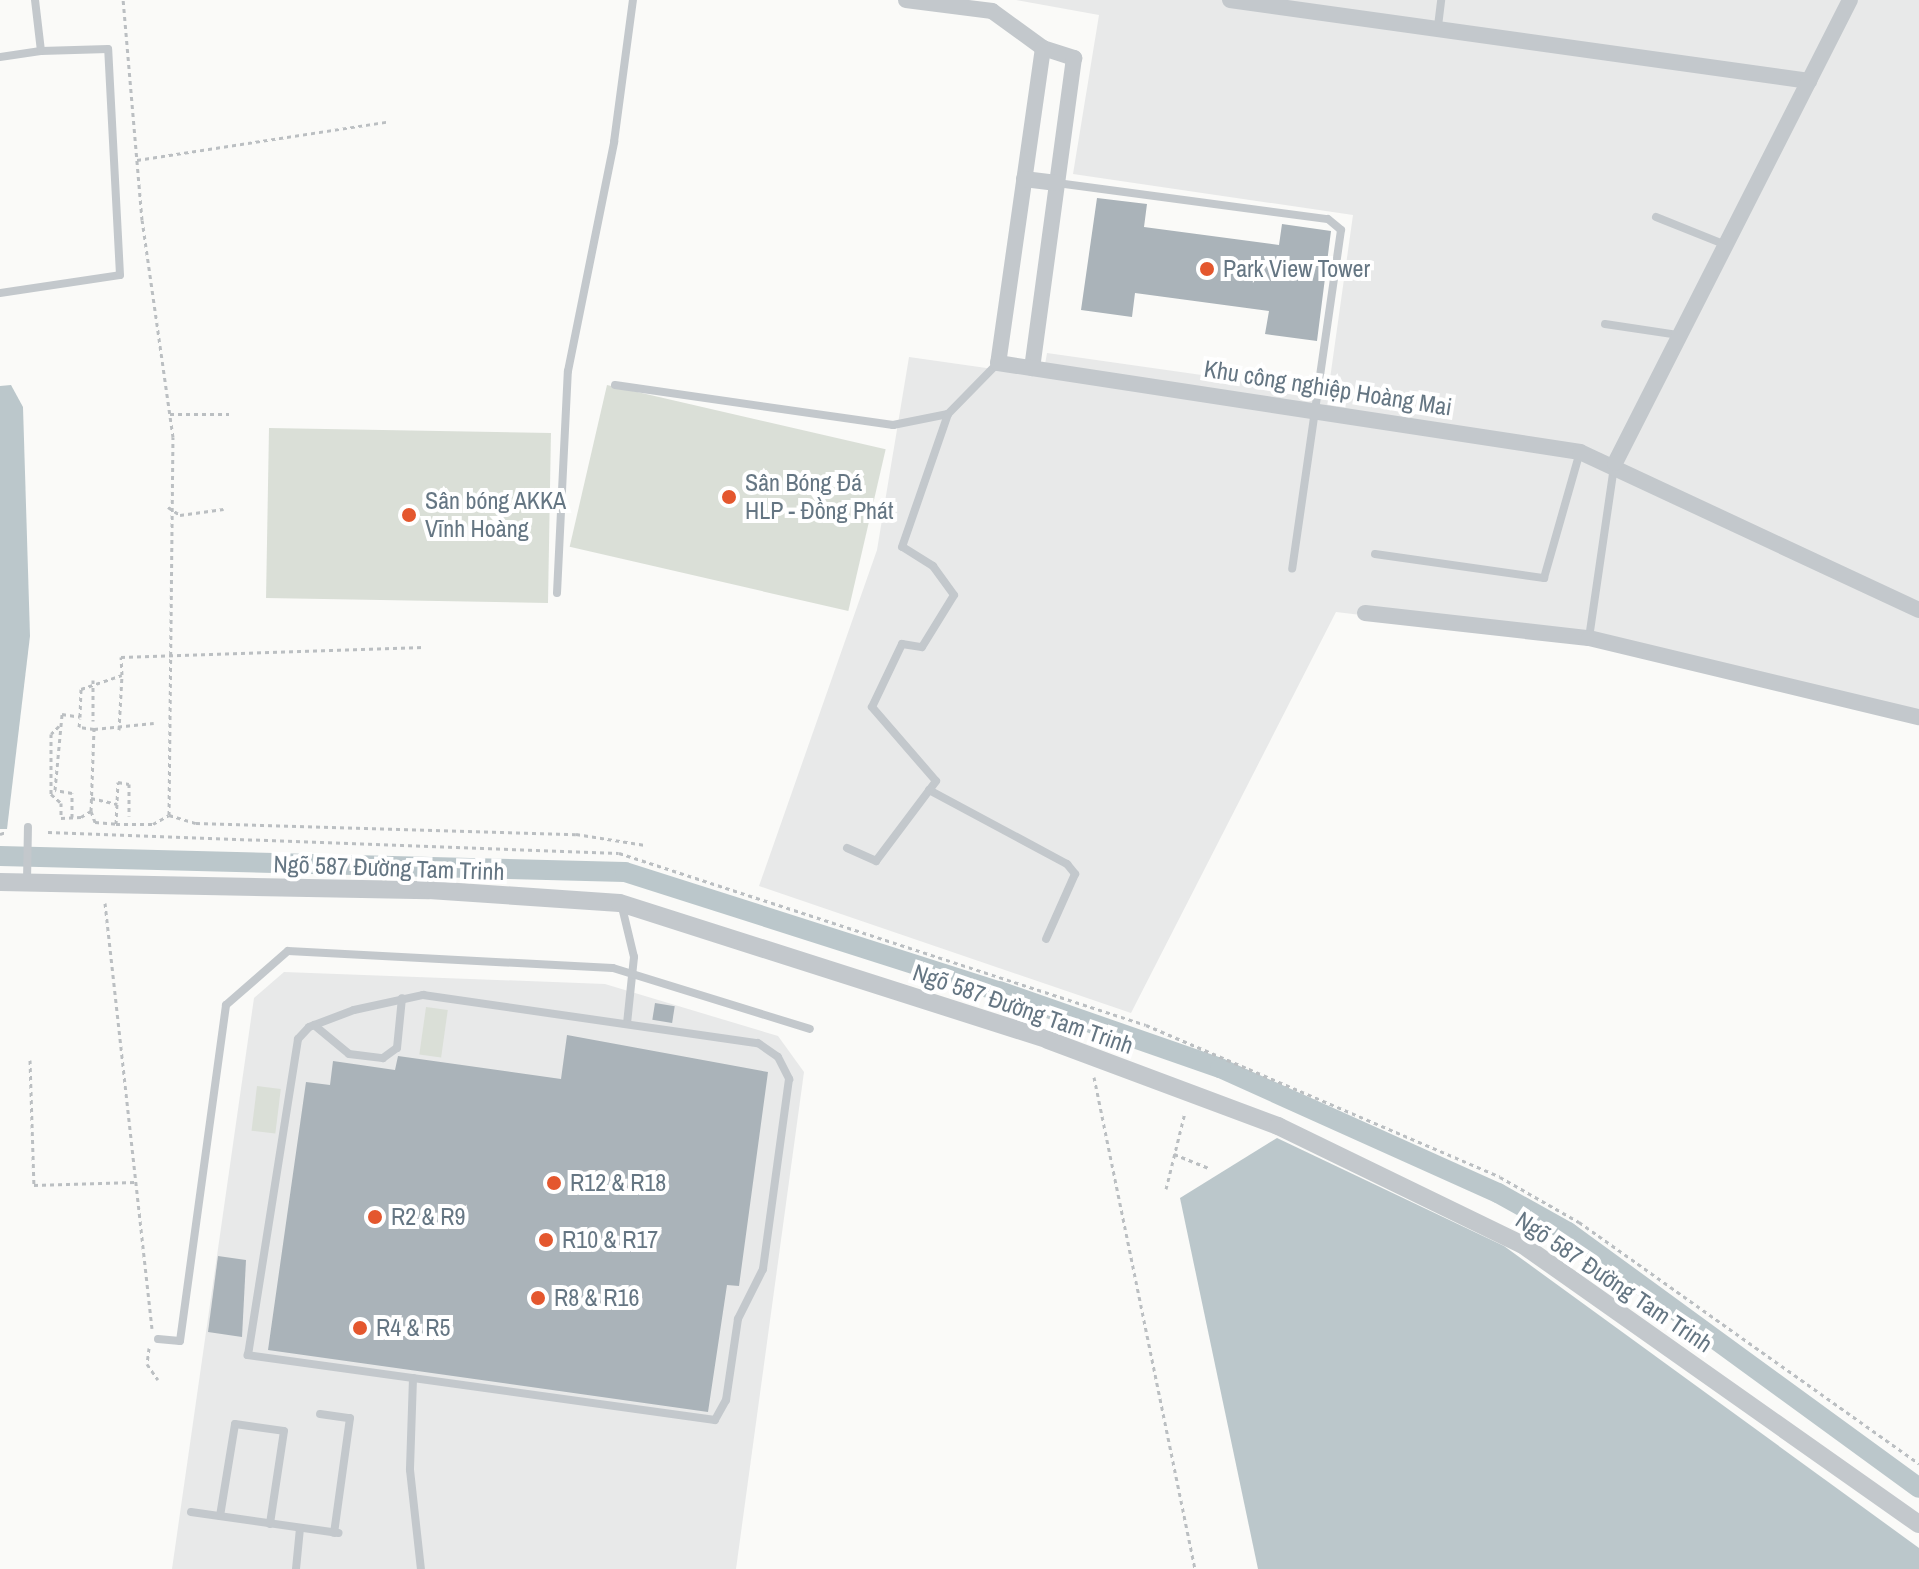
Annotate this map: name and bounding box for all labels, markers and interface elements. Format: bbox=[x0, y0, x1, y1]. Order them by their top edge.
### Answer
place label: Park View Tower bbox=[1223, 255, 1370, 283]
marker: Park View Tower bbox=[1198, 260, 1216, 278]
street label: Khu công nghiệp Hoàng Mai bbox=[1202, 354, 1454, 422]
place label: Sân Bóng Đá HLP - Đồng Phát bbox=[745, 469, 894, 525]
place label: Sân bóng AKKA Vĩnh Hoàng bbox=[425, 487, 567, 543]
marker: Sân Bóng Đá HLP - Đồng Phát bbox=[720, 488, 738, 506]
marker: Sân bóng AKKA Vĩnh Hoàng bbox=[400, 506, 418, 524]
street label: Ngõ 587 Đường Tam Trinh bbox=[273, 850, 505, 886]
street label: Ngõ 587 Đường Tam Trinh bbox=[909, 958, 1137, 1060]
place label: R12 & R18 bbox=[570, 1169, 666, 1197]
marker: R12 & R18 bbox=[545, 1174, 563, 1192]
place label: R2 & R9 bbox=[391, 1203, 465, 1231]
street label: Ngõ 587 Đường Tam Trinh bbox=[1510, 1205, 1718, 1359]
marker: R2 & R9 bbox=[366, 1208, 384, 1226]
place label: R10 & R17 bbox=[562, 1226, 658, 1254]
marker: R10 & R17 bbox=[537, 1231, 555, 1249]
place label: R8 & R16 bbox=[554, 1284, 639, 1312]
marker: R8 & R16 bbox=[529, 1289, 547, 1307]
place label: R4 & R5 bbox=[376, 1314, 450, 1342]
marker: R4 & R5 bbox=[351, 1319, 369, 1337]

